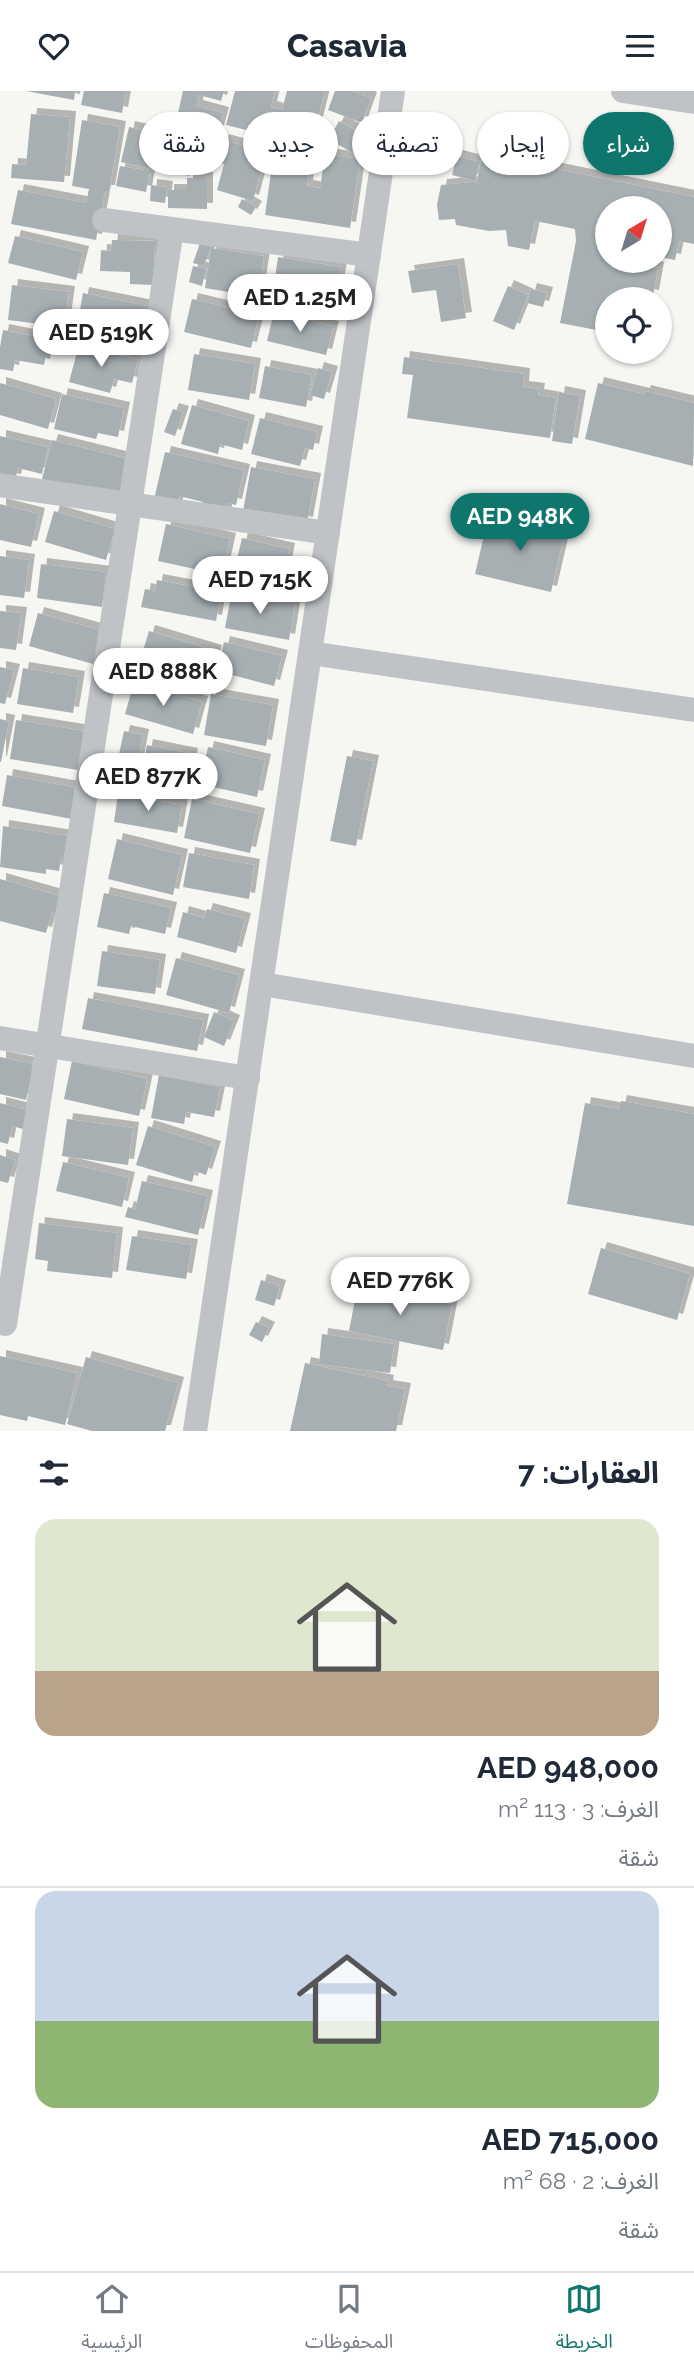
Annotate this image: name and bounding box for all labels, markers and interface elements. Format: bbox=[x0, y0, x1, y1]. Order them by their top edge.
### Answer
icon: heart bbox=[35, 27, 73, 65]
text: Casavia bbox=[287, 27, 407, 64]
icon: menu bbox=[621, 27, 659, 65]
chip: شقة bbox=[139, 112, 229, 175]
chip: جديد bbox=[243, 112, 338, 175]
chip: تصفية bbox=[352, 112, 463, 175]
chip: إيجار bbox=[477, 112, 569, 175]
chip: شراء bbox=[583, 112, 674, 175]
north arrow bbox=[595, 196, 672, 273]
map controls bbox=[595, 196, 672, 364]
pin: AED 1.25M bbox=[220, 275, 380, 334]
text: AED 1.25M bbox=[243, 283, 357, 310]
button: locate bbox=[595, 287, 672, 364]
pin: AED 519K bbox=[29, 309, 173, 369]
text: AED 519K bbox=[49, 318, 153, 345]
pin: AED 948K bbox=[448, 493, 592, 553]
text: AED 948K bbox=[466, 502, 574, 529]
pin: AED 715K bbox=[188, 557, 332, 616]
text: AED 715K bbox=[208, 565, 312, 592]
pin: AED 888K bbox=[91, 649, 235, 708]
text: AED 888K bbox=[109, 657, 217, 684]
pin: AED 877K bbox=[76, 753, 220, 813]
text: AED 877K bbox=[95, 762, 201, 789]
pin: AED 776K bbox=[328, 1257, 472, 1317]
text: AED 776K bbox=[347, 1266, 453, 1293]
icon: filters bbox=[35, 1454, 73, 1492]
text: العقارات: 7 bbox=[518, 1455, 659, 1490]
icon: home bbox=[284, 1564, 410, 1690]
text: AED 948,000 bbox=[477, 1750, 659, 1785]
text: الغرف: 3 · 113 m² bbox=[498, 1795, 659, 1822]
text: شقة bbox=[618, 1844, 659, 1871]
icon: home bbox=[284, 1936, 410, 2062]
text: AED 715,000 bbox=[482, 2122, 659, 2157]
text: الغرف: 2 · 68 m² bbox=[503, 2167, 659, 2194]
text: شقة bbox=[618, 2216, 659, 2243]
tab: الرئيسية bbox=[81, 2280, 142, 2362]
tab: المحفوظات bbox=[305, 2280, 393, 2362]
tab: الخريطة bbox=[556, 2280, 613, 2362]

